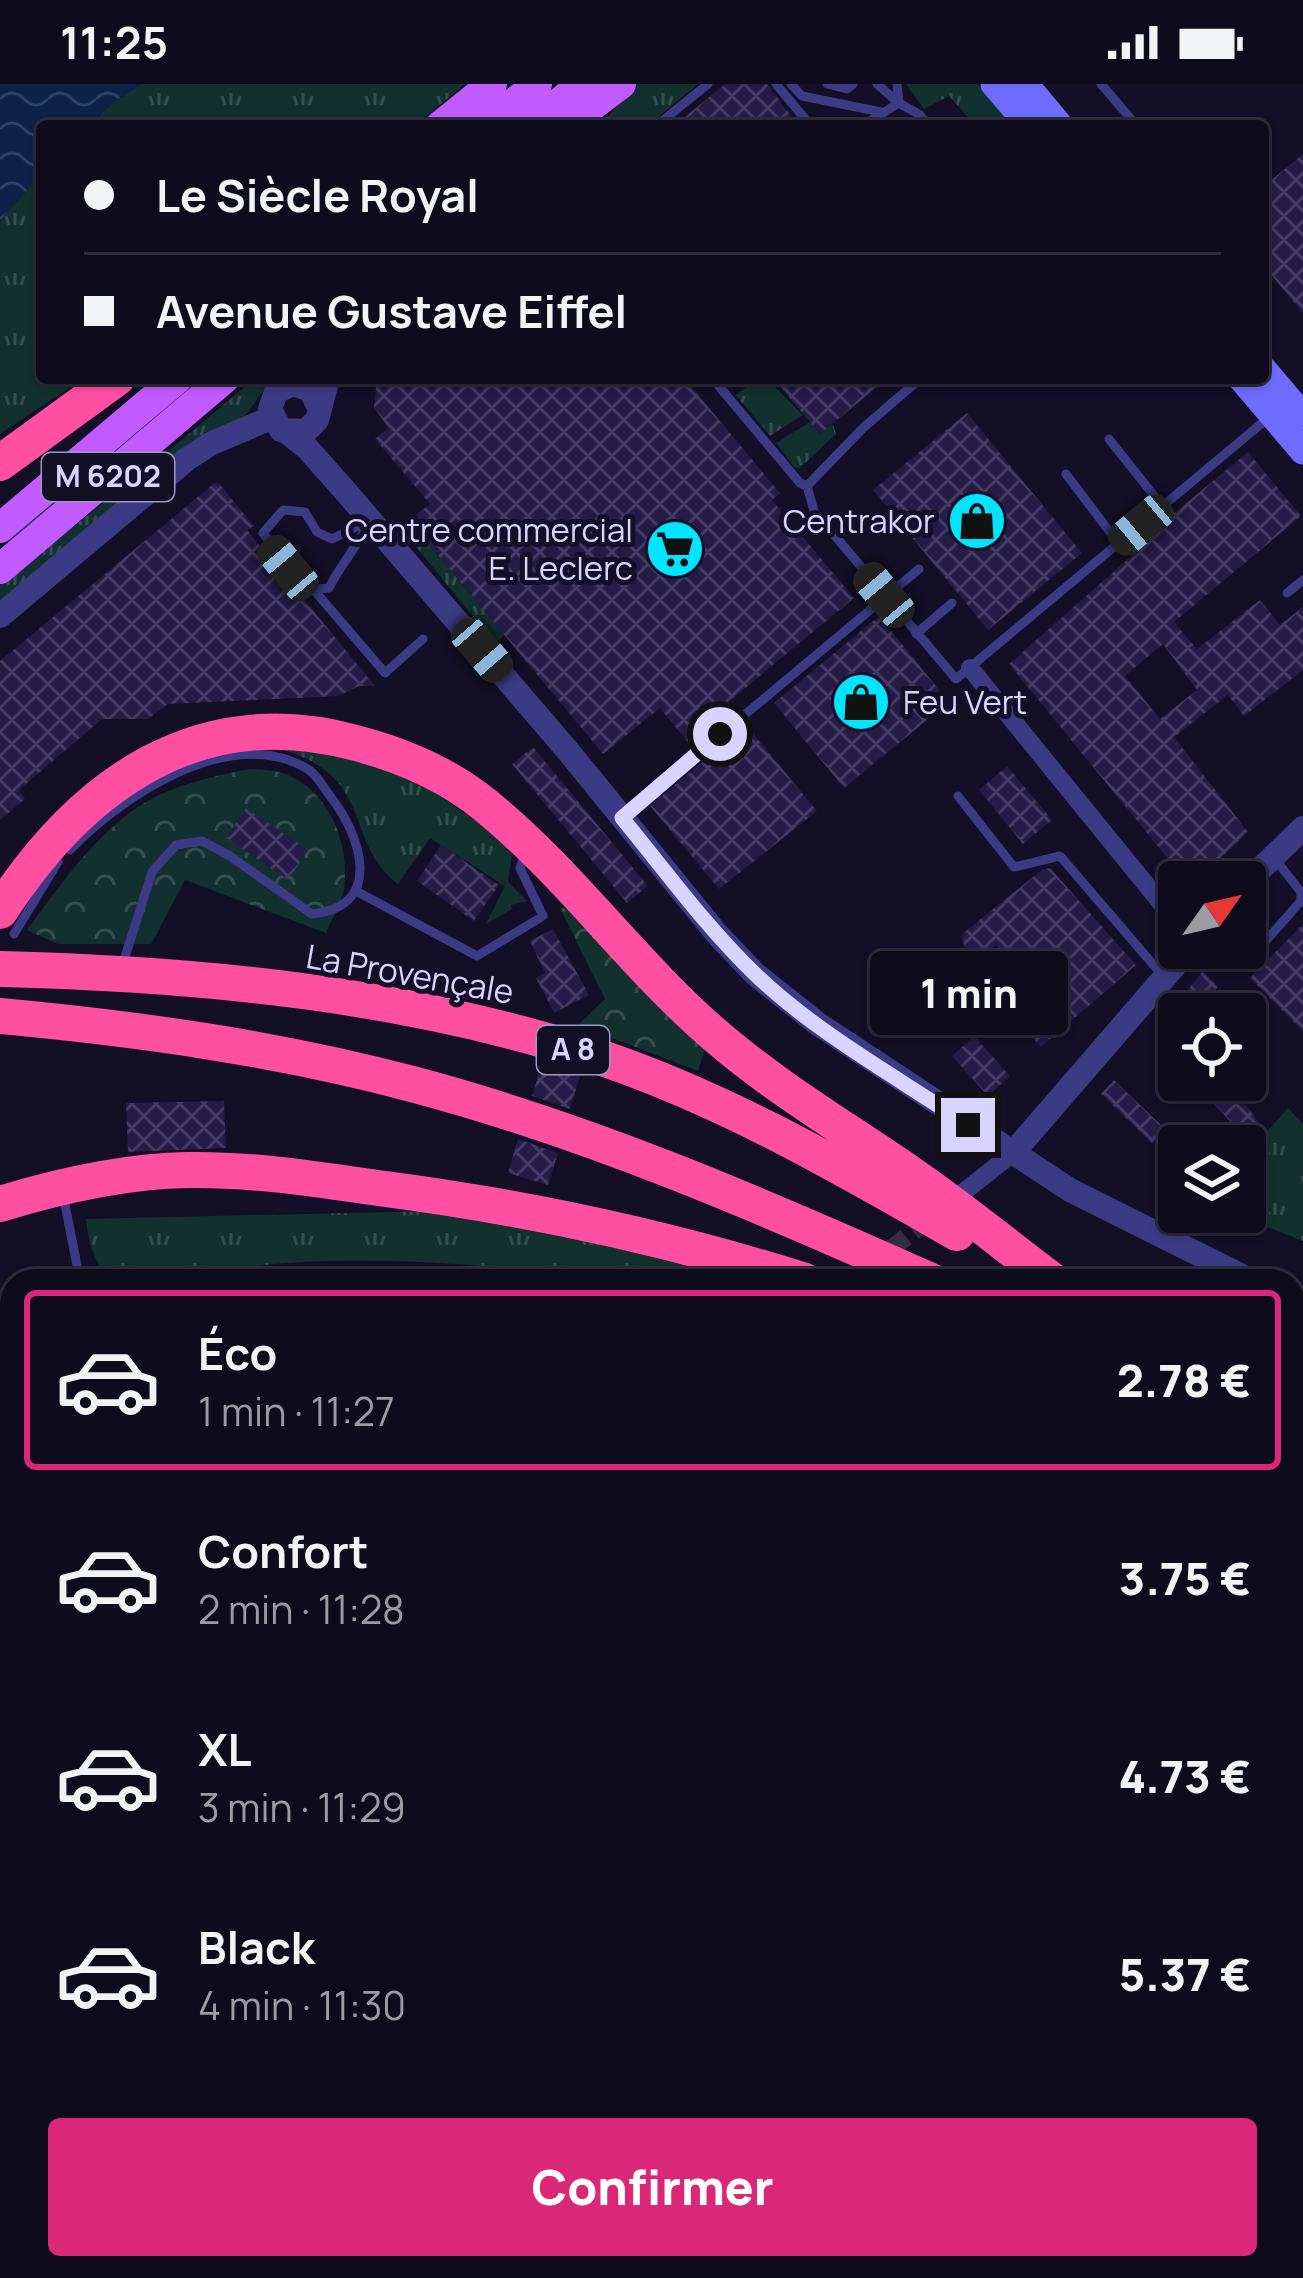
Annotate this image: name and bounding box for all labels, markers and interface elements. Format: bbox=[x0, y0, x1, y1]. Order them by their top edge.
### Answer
text: 11:25 bbox=[60, 11, 168, 73]
text: Le Siècle Royal bbox=[156, 164, 479, 226]
text: Avenue Gustave Eiffel bbox=[156, 280, 627, 342]
road number: M 6202 bbox=[42, 453, 174, 501]
car bbox=[1102, 488, 1180, 562]
shop icon: Centrakor bbox=[946, 490, 1008, 552]
place label: Centrakor bbox=[783, 498, 935, 543]
place label: Centre commercial E. Leclerc bbox=[345, 507, 633, 590]
supermarket icon: Centre commercial E. Leclerc bbox=[644, 518, 706, 580]
car bbox=[251, 529, 325, 607]
car bbox=[847, 556, 921, 634]
car bbox=[445, 611, 519, 689]
shop icon: Feu Vert bbox=[830, 671, 892, 733]
place label: Feu Vert bbox=[903, 679, 1027, 724]
route start bbox=[693, 707, 747, 761]
north arrow bbox=[1158, 861, 1266, 969]
map controls bbox=[1158, 861, 1266, 1233]
street label: La Provençale bbox=[303, 933, 517, 1014]
callout: 1 min bbox=[869, 951, 1067, 1035]
text: 1 min bbox=[920, 966, 1018, 1020]
button: locate bbox=[1158, 993, 1266, 1101]
road number: A 8 bbox=[537, 1026, 609, 1074]
route end bbox=[941, 1098, 995, 1152]
button: layers bbox=[1158, 1125, 1266, 1233]
text: Éco bbox=[198, 1322, 277, 1384]
icon: car bbox=[54, 1326, 162, 1434]
text: 2.78 € bbox=[1117, 1349, 1251, 1411]
text: 1 min · 11:27 bbox=[198, 1384, 395, 1438]
text: Confort bbox=[198, 1520, 369, 1582]
icon: car bbox=[54, 1524, 162, 1632]
text: 3.75 € bbox=[1119, 1547, 1251, 1609]
text: 2 min · 11:28 bbox=[198, 1582, 405, 1636]
text: XL bbox=[198, 1718, 252, 1780]
icon: car bbox=[54, 1722, 162, 1830]
text: 4.73 € bbox=[1119, 1745, 1251, 1807]
text: 3 min · 11:29 bbox=[198, 1780, 406, 1834]
text: Black bbox=[198, 1916, 315, 1978]
icon: car bbox=[54, 1920, 162, 2028]
text: 5.37 € bbox=[1119, 1943, 1251, 2005]
text: 4 min · 11:30 bbox=[198, 1978, 406, 2032]
button: Confirmer bbox=[48, 2118, 1257, 2256]

